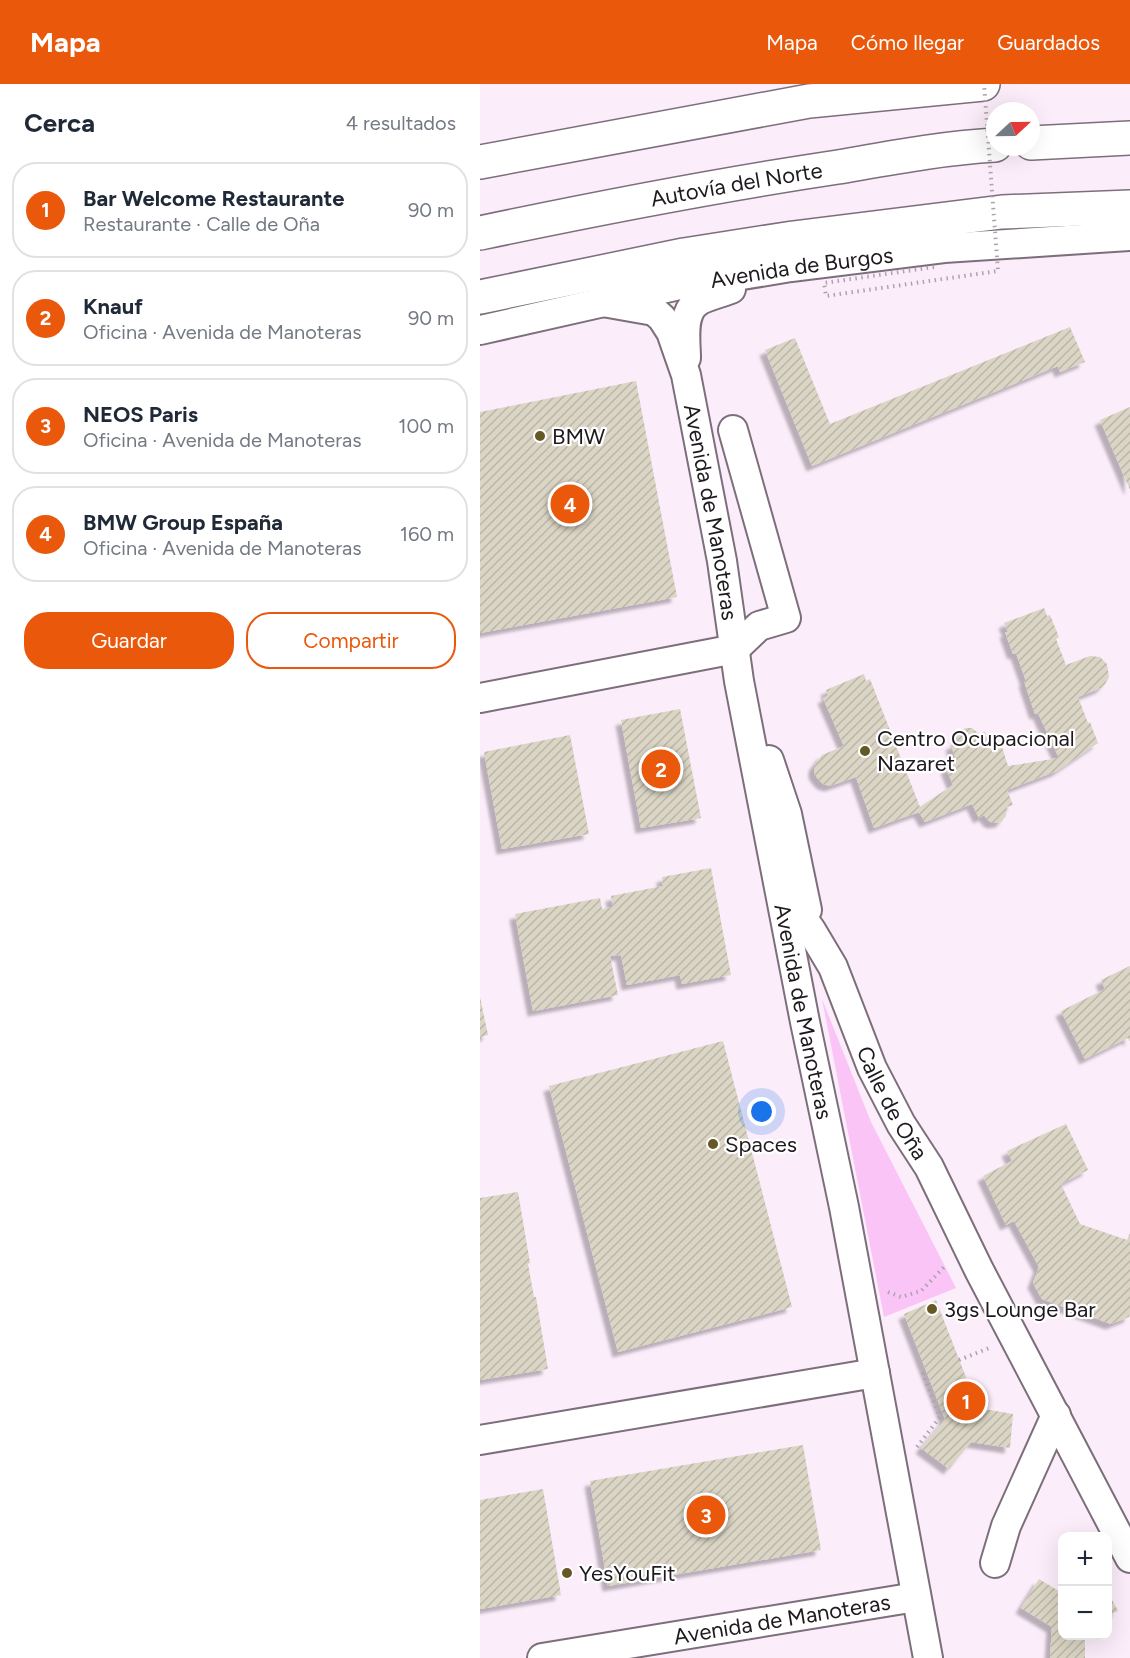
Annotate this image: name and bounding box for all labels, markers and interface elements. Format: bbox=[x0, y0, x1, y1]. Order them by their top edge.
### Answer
text: Mapa bbox=[30, 25, 101, 59]
text: Mapa bbox=[766, 30, 818, 55]
text: Cómo llegar bbox=[851, 30, 964, 55]
text: Guardados bbox=[997, 30, 1100, 55]
north arrow bbox=[986, 102, 1040, 156]
text: Cerca bbox=[24, 107, 95, 139]
text: 4 resultados bbox=[346, 111, 456, 135]
street label: Autovía del Norte bbox=[648, 156, 824, 212]
text: Bar Welcome Restaurante bbox=[83, 185, 344, 212]
text: 1 bbox=[41, 198, 50, 222]
text: 90 m bbox=[408, 198, 454, 222]
text: Restaurante · Calle de Oña bbox=[83, 212, 320, 236]
street label: Avenida de Burgos bbox=[708, 241, 895, 294]
text: Knauf bbox=[83, 293, 143, 320]
text: 2 bbox=[40, 306, 51, 330]
text: 90 m bbox=[408, 306, 454, 330]
text: Oficina · Avenida de Manoteras bbox=[83, 320, 362, 344]
text: NEOS Paris bbox=[83, 401, 198, 428]
street label: Avenida de Manoteras bbox=[678, 402, 744, 622]
text: 3 bbox=[40, 414, 51, 438]
text: 100 m bbox=[398, 414, 454, 438]
place label: BMW bbox=[552, 423, 605, 450]
text: Oficina · Avenida de Manoteras bbox=[83, 428, 362, 452]
marker: BMW bbox=[533, 429, 547, 443]
pin: 4 bbox=[550, 482, 590, 526]
text: BMW Group España bbox=[83, 509, 283, 536]
text: 4 bbox=[39, 522, 52, 546]
text: 160 m bbox=[400, 522, 454, 546]
text: Oficina · Avenida de Manoteras bbox=[83, 536, 362, 560]
button: Guardar bbox=[24, 612, 234, 669]
button: Compartir bbox=[246, 612, 456, 669]
place label: Centro Ocupacional Nazaret bbox=[877, 725, 1075, 777]
marker: Centro Ocupacional Nazaret bbox=[858, 744, 872, 758]
pin: 2 bbox=[642, 746, 681, 792]
street label: Avenida de Manoteras bbox=[769, 901, 839, 1122]
street label: Calle de Oña bbox=[851, 1042, 934, 1165]
your location bbox=[747, 1097, 776, 1126]
place label: Spaces bbox=[725, 1131, 797, 1158]
marker: Spaces bbox=[706, 1137, 720, 1151]
place label: 3gs Lounge Bar bbox=[944, 1296, 1096, 1323]
marker: 3gs Lounge Bar bbox=[925, 1302, 939, 1316]
pin: 1 bbox=[946, 1378, 986, 1424]
pin: 3 bbox=[686, 1492, 726, 1538]
map controls bbox=[1058, 1532, 1112, 1640]
button: + bbox=[1058, 1532, 1112, 1586]
place label: YesYouFit bbox=[579, 1560, 676, 1587]
marker: YesYouFit bbox=[560, 1566, 574, 1580]
button: − bbox=[1058, 1586, 1112, 1640]
street label: Avenida de Manoteras bbox=[671, 1588, 892, 1650]

